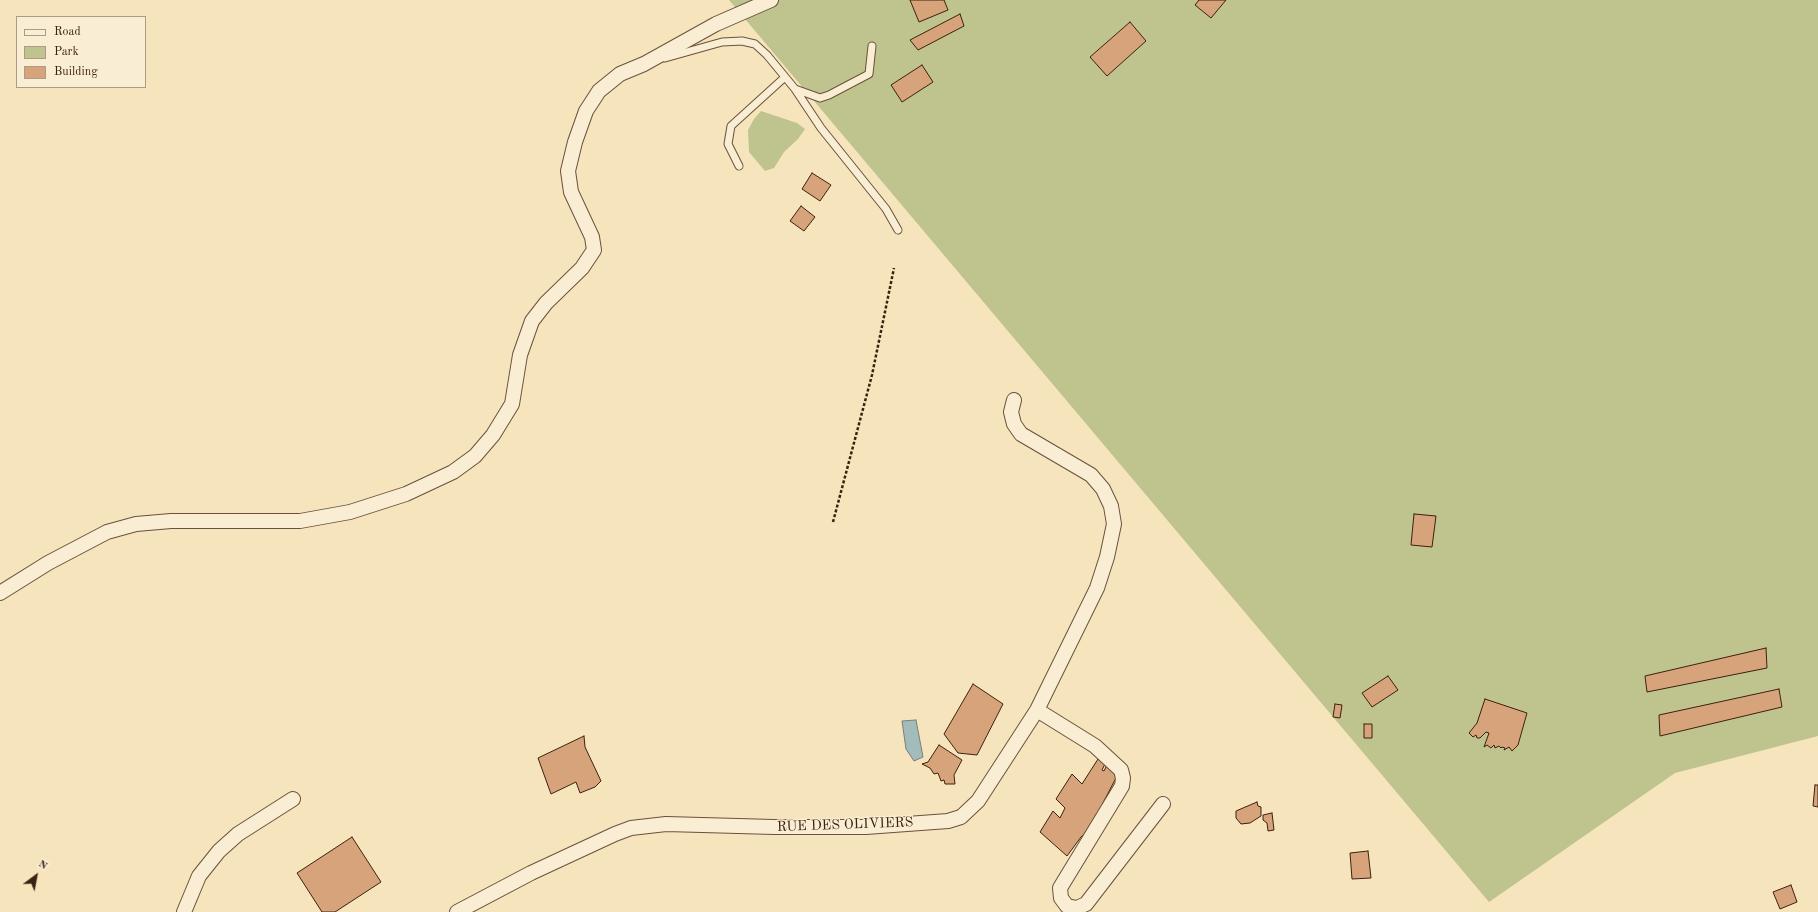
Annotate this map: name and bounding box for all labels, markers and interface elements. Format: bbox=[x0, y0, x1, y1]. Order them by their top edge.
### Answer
legend bbox=[16, 16, 146, 88]
text: Road bbox=[54, 26, 81, 38]
text: Park bbox=[54, 46, 79, 58]
text: Building bbox=[54, 66, 98, 78]
street label: RUE DES OLIVIERS bbox=[776, 814, 914, 836]
north arrow bbox=[16, 856, 56, 896]
text: N bbox=[36, 859, 49, 872]

